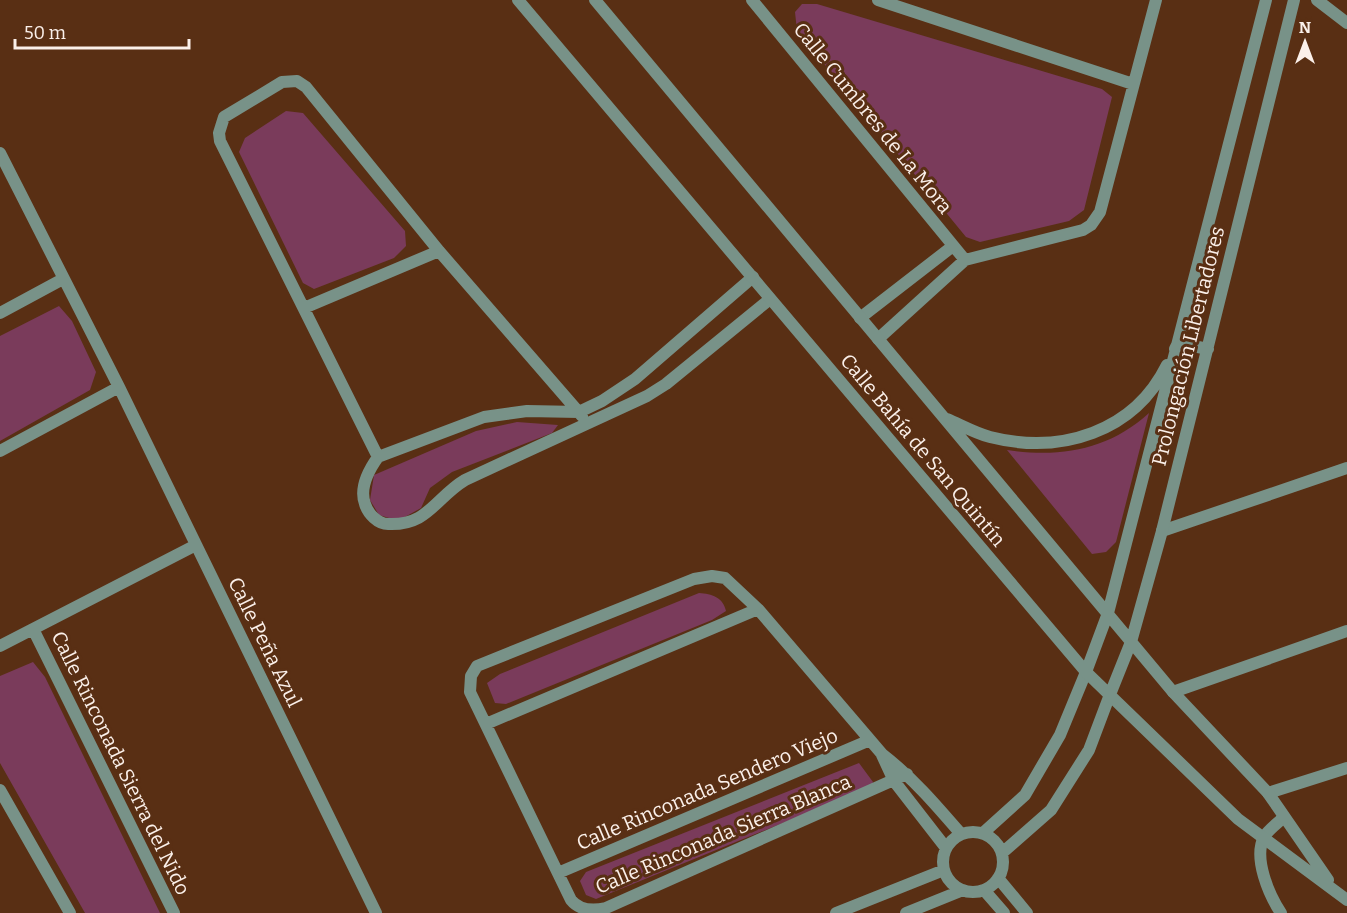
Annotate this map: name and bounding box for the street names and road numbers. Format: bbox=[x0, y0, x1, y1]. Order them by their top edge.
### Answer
street label: Calle Cumbres de La Mora bbox=[789, 18, 958, 218]
street label: Prolongación Libertadores bbox=[1147, 224, 1229, 468]
street label: Calle Bahía de San Quintín bbox=[835, 349, 1011, 551]
street label: Calle Peña Azul bbox=[223, 573, 307, 711]
street label: Calle Rinconada Sierra del Nido bbox=[47, 627, 195, 899]
street label: Calle Rinconada Sendero Viejo bbox=[573, 723, 842, 856]
street label: Calle Rinconada Sierra Blanca bbox=[592, 769, 855, 899]

